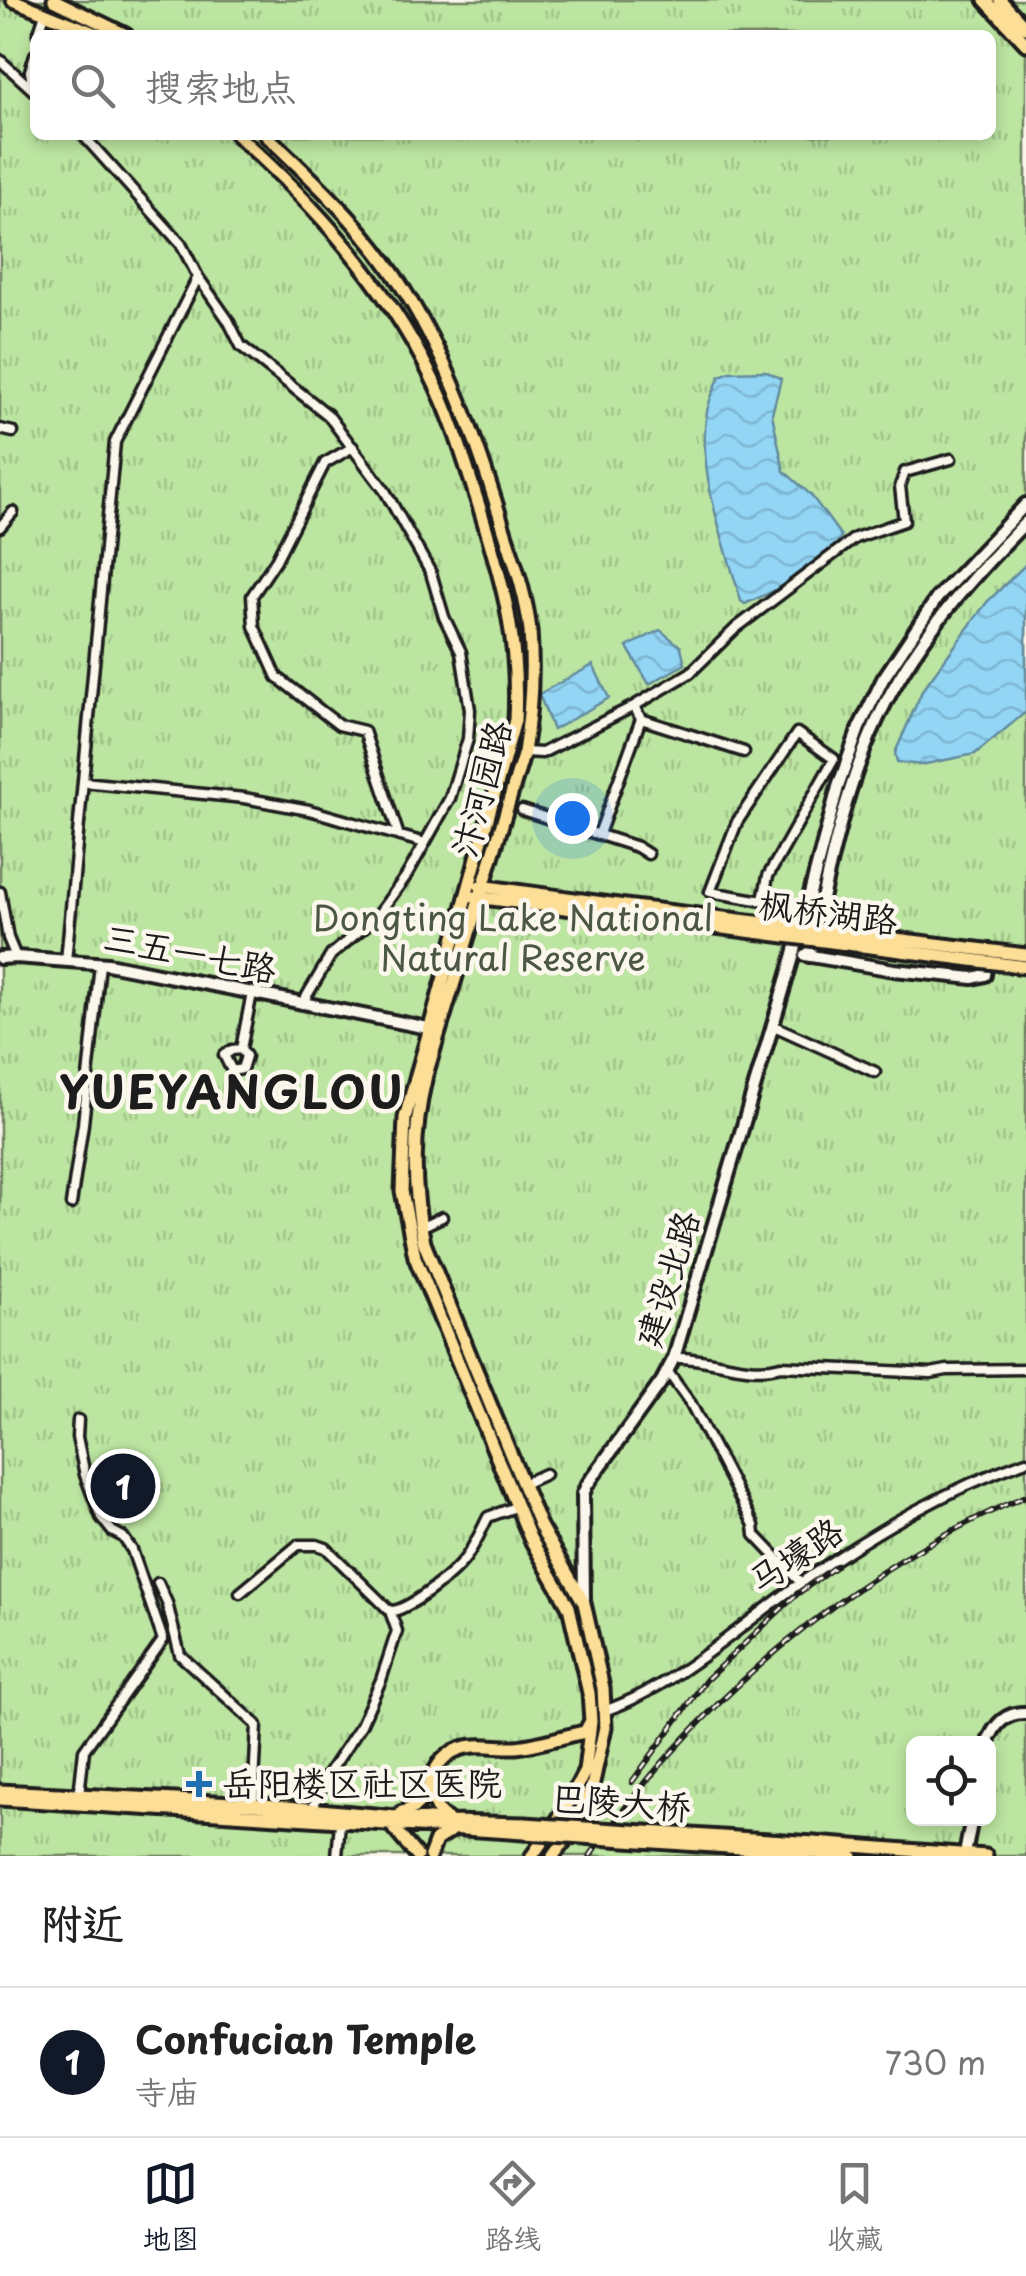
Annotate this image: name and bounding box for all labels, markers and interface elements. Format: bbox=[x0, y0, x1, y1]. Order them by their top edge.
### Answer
search box bbox=[30, 30, 996, 140]
text: 搜索地点 bbox=[145, 57, 297, 114]
icon: search bbox=[65, 58, 120, 113]
street label: 汴河园路 bbox=[436, 714, 523, 863]
your location bbox=[547, 793, 598, 844]
street label: 枫桥湖路 bbox=[756, 876, 901, 945]
park label: Dongting Lake National Natural Reserve bbox=[313, 890, 713, 983]
street label: 三五一七路 bbox=[100, 909, 281, 994]
district label: YUEYANGLOU bbox=[59, 1056, 405, 1124]
street label: 建设北路 bbox=[620, 1204, 711, 1353]
pin: 1 bbox=[90, 1448, 156, 1524]
street label: 马壕路 bbox=[736, 1503, 853, 1605]
map controls bbox=[906, 1736, 996, 1826]
button: locate bbox=[906, 1736, 996, 1826]
place label: 岳阳楼区社区医院 bbox=[222, 1755, 502, 1808]
street label: 巴陵大桥 bbox=[549, 1769, 693, 1832]
marker: 岳阳楼区社区医院 bbox=[186, 1771, 212, 1797]
text: 附近 bbox=[40, 1890, 124, 1953]
text: Confucian Temple bbox=[135, 2010, 476, 2067]
text: 1 bbox=[65, 2038, 80, 2086]
text: 730 m bbox=[885, 2038, 986, 2086]
text: 寺庙 bbox=[135, 2067, 199, 2115]
tab: 地图 bbox=[143, 2156, 199, 2259]
tab: 路线 bbox=[485, 2156, 541, 2259]
tab: 收藏 bbox=[827, 2156, 883, 2259]

